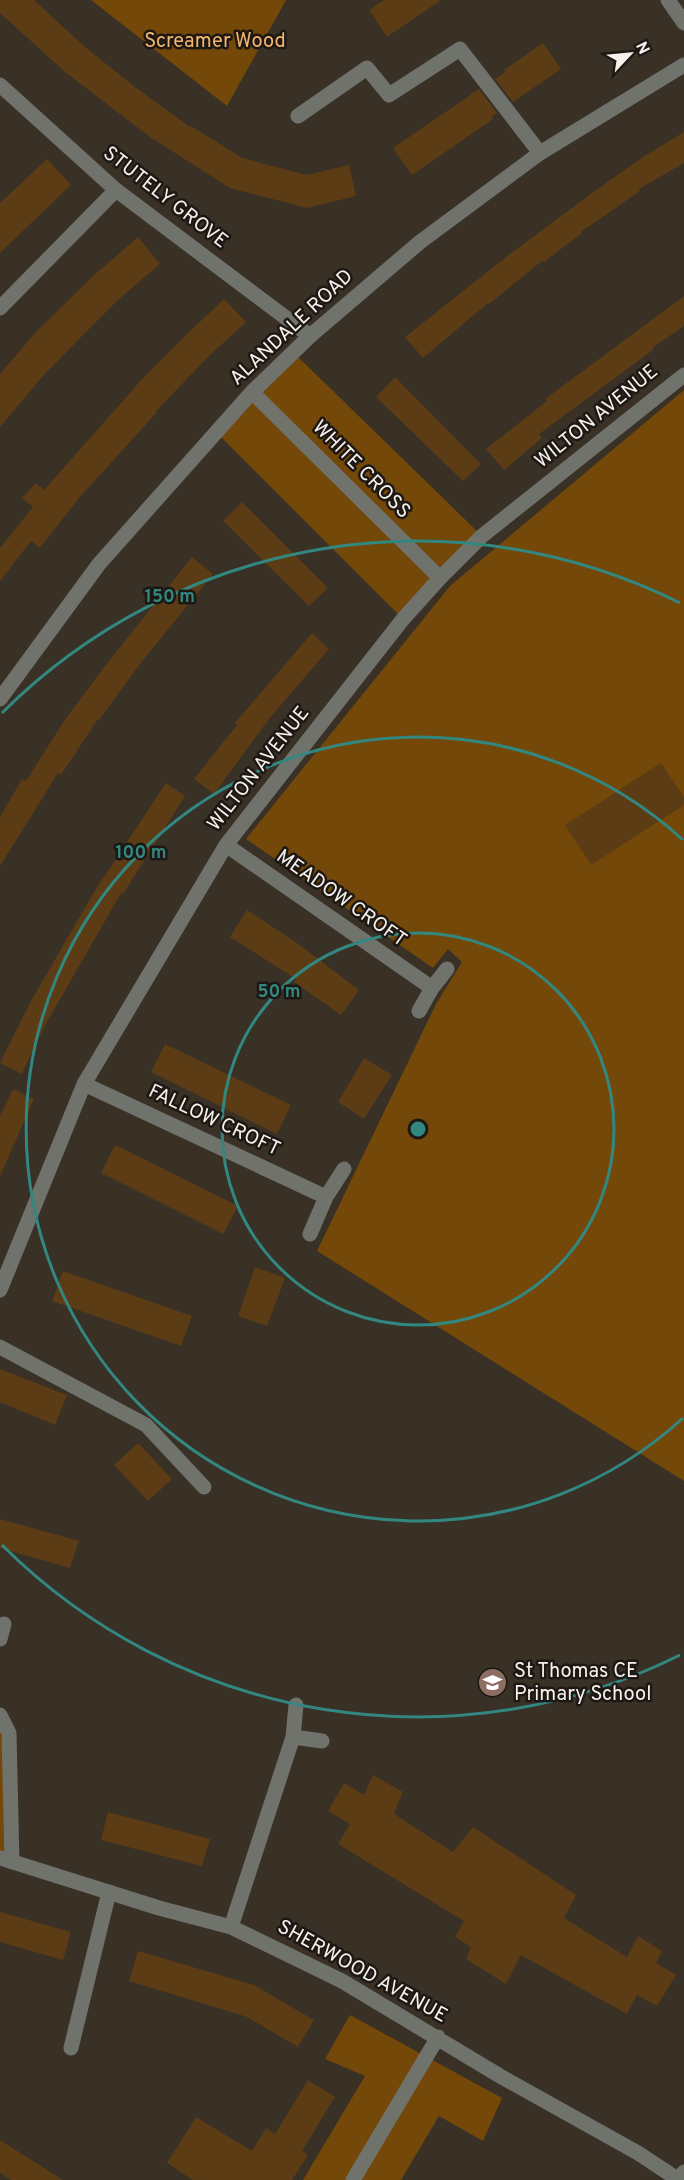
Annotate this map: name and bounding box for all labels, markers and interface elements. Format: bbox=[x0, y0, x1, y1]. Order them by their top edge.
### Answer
north arrow bbox=[600, 24, 660, 84]
park label: Screamer Wood bbox=[144, 29, 286, 55]
text: N bbox=[630, 39, 653, 58]
street label: STUTELY GROVE bbox=[97, 141, 233, 255]
street label: ALANDALE ROAD bbox=[225, 264, 359, 392]
street label: WILTON AVENUE bbox=[530, 359, 664, 475]
street label: WHITE CROSS bbox=[306, 415, 416, 525]
text: 150 m bbox=[145, 586, 195, 609]
street label: WILTON AVENUE bbox=[202, 701, 316, 837]
text: 100 m bbox=[115, 842, 167, 865]
street label: MEADOW CROFT bbox=[271, 844, 411, 954]
text: 50 m bbox=[257, 981, 301, 1004]
street label: FALLOW CROFT bbox=[144, 1079, 284, 1163]
centre of rings bbox=[408, 1119, 428, 1139]
place label: St Thomas CE Primary School bbox=[514, 1659, 651, 1708]
school or university icon: St Thomas CE Primary School bbox=[477, 1667, 509, 1699]
street label: SHERWOOD AVENUE bbox=[272, 1914, 452, 2030]

